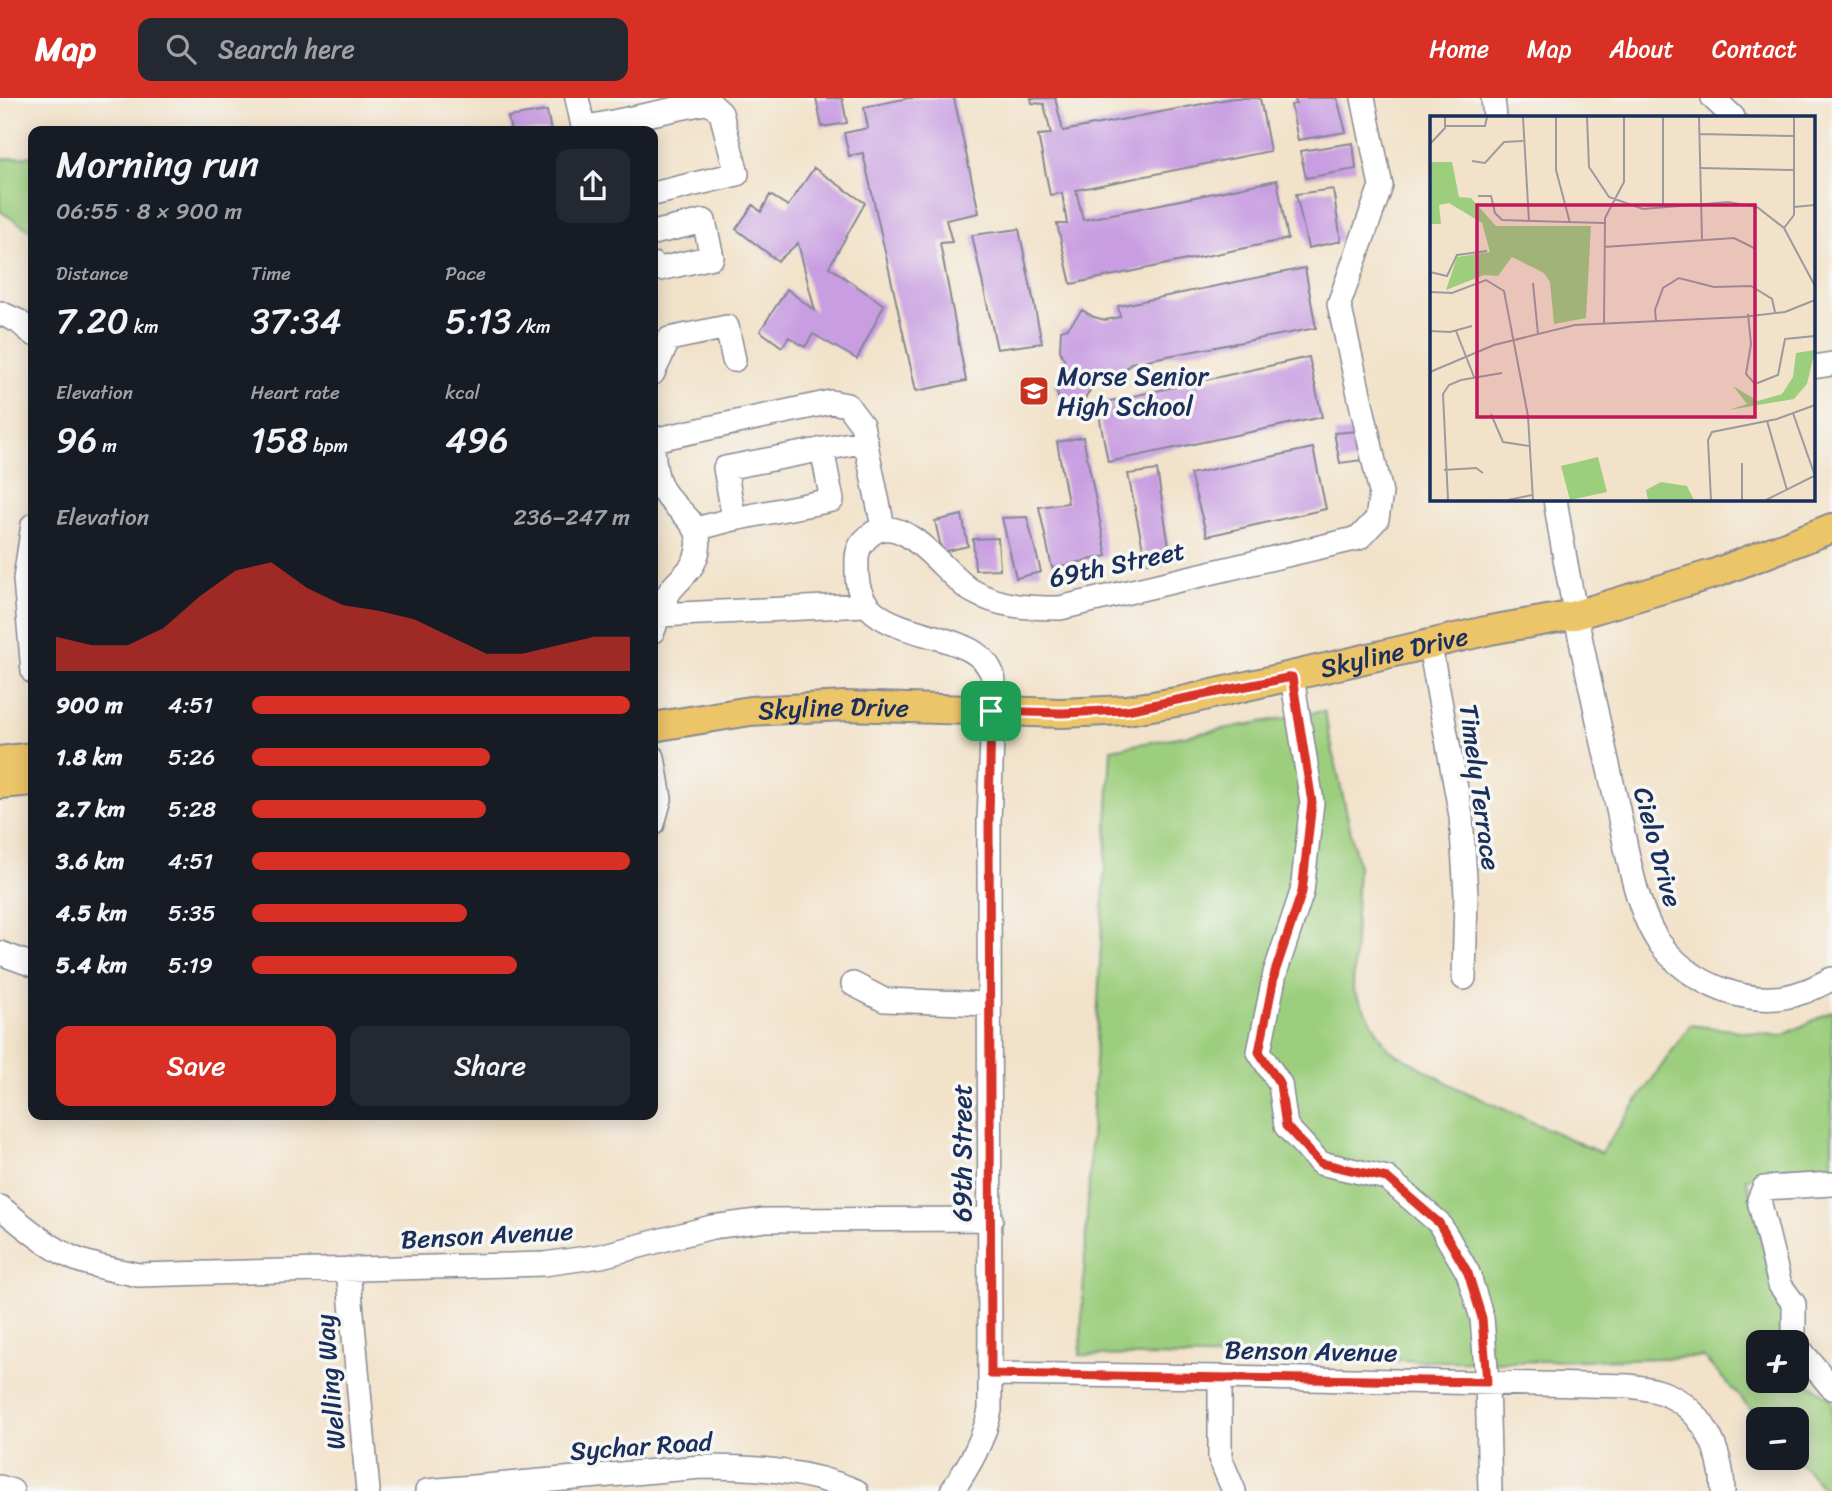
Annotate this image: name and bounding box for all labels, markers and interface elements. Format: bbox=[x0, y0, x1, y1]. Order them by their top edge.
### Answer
search box bbox=[138, 18, 628, 81]
text: Map bbox=[35, 20, 96, 78]
text: Search here bbox=[218, 26, 355, 72]
text: Home bbox=[1429, 28, 1489, 70]
text: Map bbox=[1527, 28, 1571, 70]
text: About bbox=[1609, 28, 1674, 70]
text: Contact bbox=[1712, 28, 1797, 70]
icon: search bbox=[162, 30, 200, 68]
inset map bbox=[1430, 116, 1814, 500]
text: Morning run bbox=[56, 131, 259, 198]
button: share bbox=[556, 149, 630, 223]
text: 06:55 · 8 × 900 m bbox=[56, 191, 242, 232]
text: Distance bbox=[56, 257, 128, 290]
text: Time bbox=[251, 257, 291, 290]
text: Pace bbox=[445, 257, 486, 290]
text: 7.20 bbox=[56, 290, 129, 352]
text: 37:34 bbox=[251, 290, 342, 352]
text: 5:13 bbox=[445, 290, 512, 352]
text: km bbox=[129, 310, 159, 343]
text: /km bbox=[512, 310, 551, 343]
place label: Morse Senior High School bbox=[1057, 353, 1210, 429]
school or university icon: Morse Senior High School bbox=[1017, 374, 1051, 408]
text: Elevation bbox=[56, 376, 133, 409]
text: Heart rate bbox=[251, 376, 340, 409]
text: kcal bbox=[445, 376, 480, 409]
text: 96 bbox=[56, 409, 97, 471]
text: 158 bbox=[251, 409, 308, 471]
text: 496 bbox=[445, 409, 509, 471]
text: m bbox=[97, 429, 117, 462]
text: bpm bbox=[308, 429, 348, 462]
text: Elevation bbox=[56, 497, 149, 538]
text: 236–247 m bbox=[514, 497, 630, 538]
street label: 69th Street bbox=[1045, 527, 1189, 601]
street label: Skyline Drive bbox=[1315, 613, 1473, 692]
pin bbox=[961, 681, 1021, 741]
street label: Skyline Drive bbox=[757, 683, 910, 734]
text: 900 m bbox=[56, 685, 123, 726]
text: 4:51 bbox=[168, 685, 213, 726]
icon: arrive bbox=[972, 692, 1010, 730]
street label: Timely Terrace bbox=[1446, 701, 1514, 873]
text: 1.8 km bbox=[56, 737, 123, 778]
text: 5:26 bbox=[168, 737, 215, 778]
street label: Cielo Drive bbox=[1620, 782, 1696, 912]
text: 2.7 km bbox=[56, 789, 125, 830]
text: 5:28 bbox=[168, 789, 216, 830]
text: 3.6 km bbox=[56, 841, 125, 882]
text: 4:51 bbox=[168, 841, 213, 882]
text: 4.5 km bbox=[56, 893, 127, 934]
text: 5:35 bbox=[168, 893, 216, 934]
text: 5.4 km bbox=[56, 945, 127, 986]
text: 5:19 bbox=[168, 945, 213, 986]
button: Save bbox=[56, 1026, 336, 1106]
button: Share bbox=[350, 1026, 630, 1106]
street label: 69th Street bbox=[939, 1084, 985, 1222]
street label: Benson Avenue bbox=[400, 1208, 574, 1262]
street label: Welling Way bbox=[301, 1312, 359, 1452]
street label: Benson Avenue bbox=[1224, 1326, 1398, 1376]
map controls bbox=[1746, 1330, 1809, 1470]
button: + bbox=[1746, 1330, 1809, 1393]
button: − bbox=[1746, 1407, 1809, 1470]
street label: Sychar Road bbox=[568, 1418, 716, 1474]

